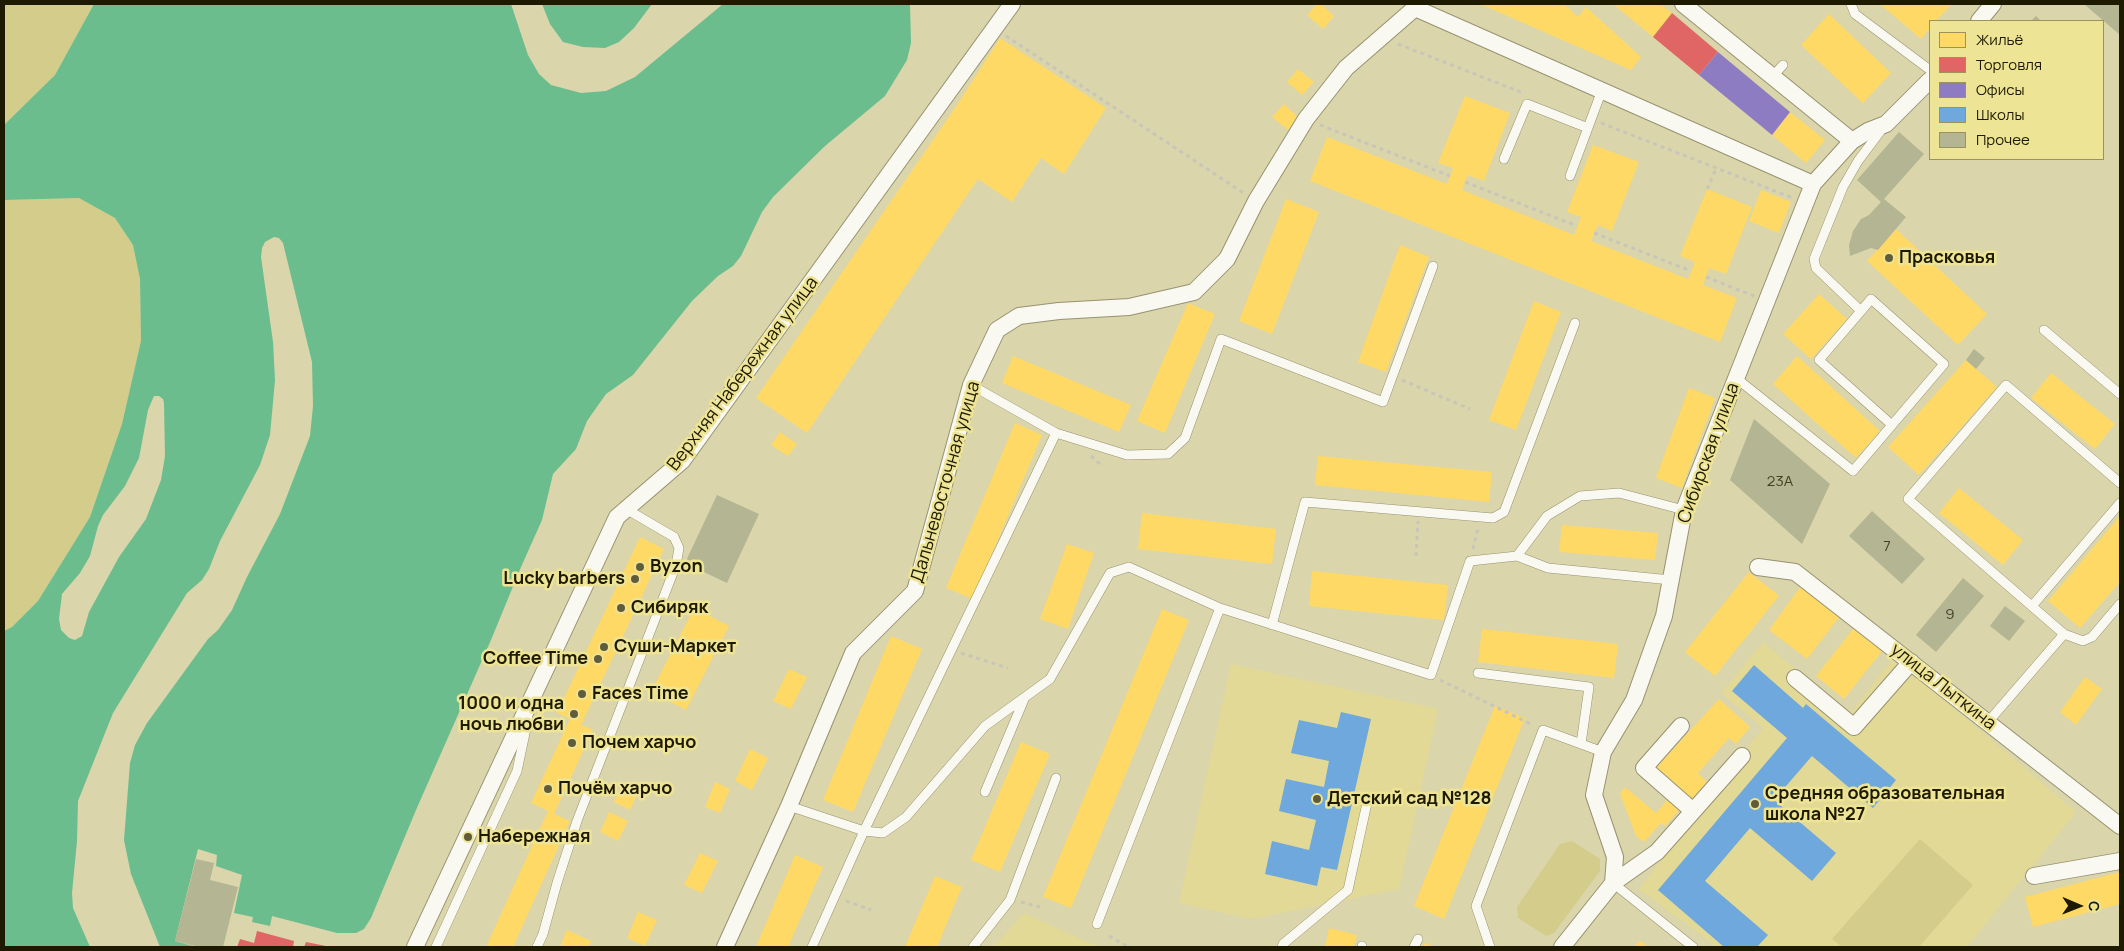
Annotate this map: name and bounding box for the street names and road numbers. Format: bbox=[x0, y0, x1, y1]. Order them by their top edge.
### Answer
street label: Верхняя Набережная улица bbox=[663, 273, 823, 475]
street label: Дальневосточная улица bbox=[907, 379, 985, 585]
street label: Сибирская улица bbox=[1674, 380, 1744, 526]
street label: улица Лыткина bbox=[1886, 639, 2000, 735]

